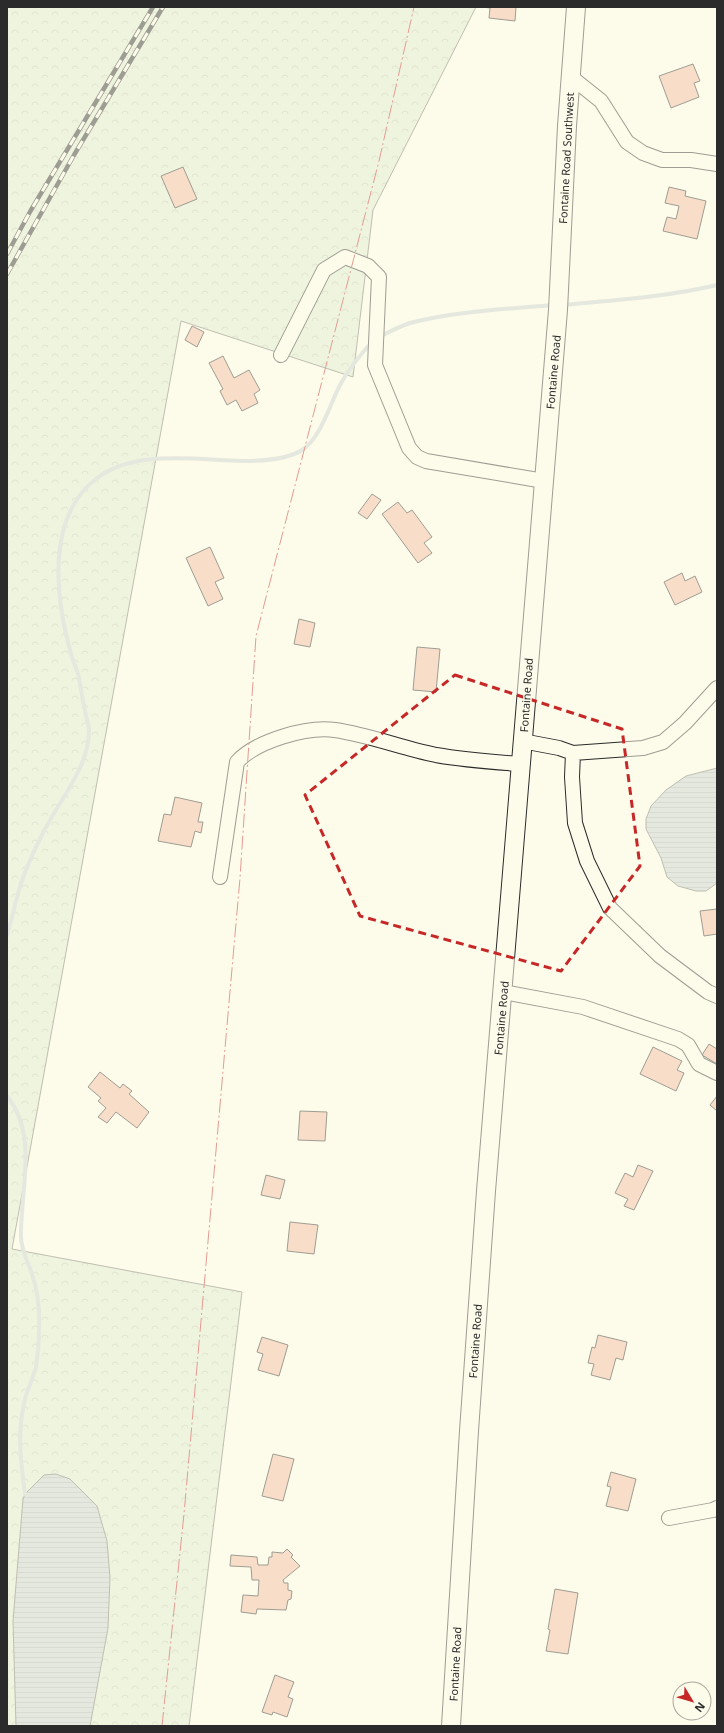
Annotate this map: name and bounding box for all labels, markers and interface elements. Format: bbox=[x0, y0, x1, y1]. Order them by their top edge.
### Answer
street label: Fontaine Road Southwest bbox=[555, 92, 577, 224]
street label: Fontaine Road bbox=[542, 334, 564, 410]
street label: Fontaine Road bbox=[516, 657, 536, 733]
street label: Fontaine Road bbox=[490, 980, 512, 1056]
street label: Fontaine Road bbox=[465, 1303, 485, 1379]
street label: Fontaine Road bbox=[446, 1626, 464, 1702]
north arrow bbox=[672, 1681, 712, 1721]
text: N bbox=[692, 1699, 709, 1716]

